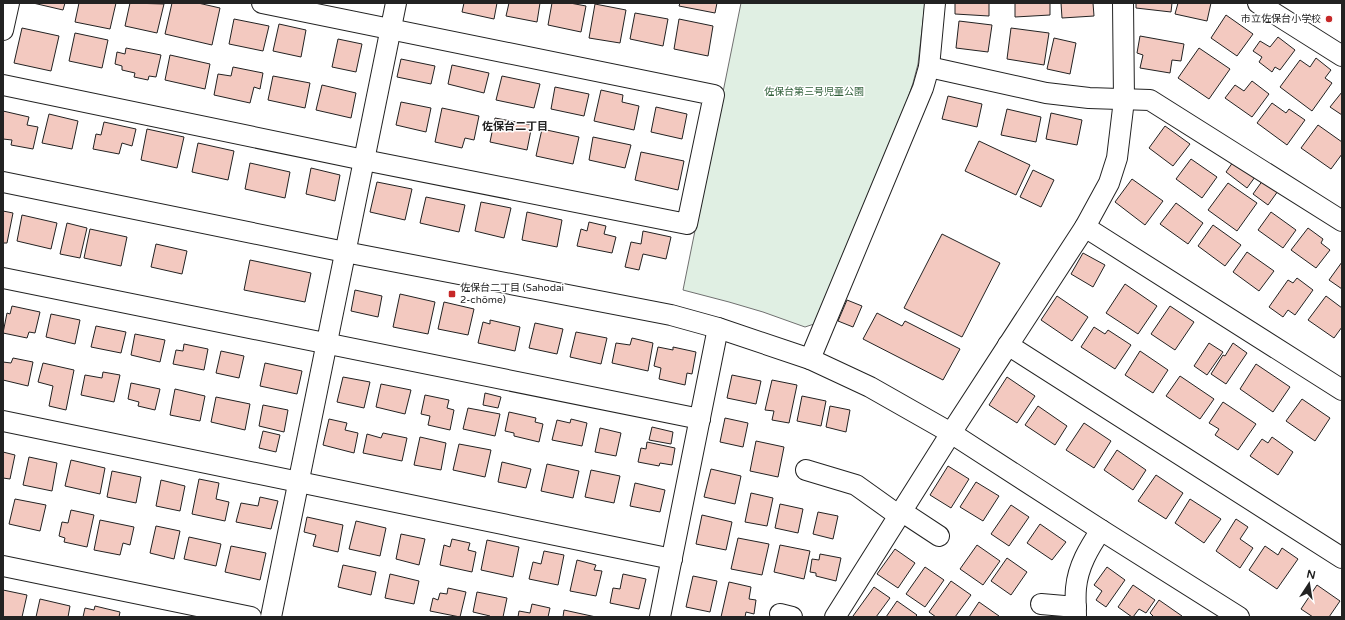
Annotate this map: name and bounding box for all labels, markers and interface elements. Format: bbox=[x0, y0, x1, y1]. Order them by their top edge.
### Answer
place label: 市立佐保台小学校 bbox=[1241, 13, 1321, 25]
marker: 市立佐保台小学校 bbox=[1324, 14, 1334, 24]
park label: 佐保台第三号児童公園 bbox=[764, 86, 864, 98]
district label: 佐保台二丁目 bbox=[482, 120, 548, 133]
place label: 佐保台二丁目 (Sahodai 2-chōme) bbox=[460, 282, 564, 306]
marker: 佐保台二丁目 (Sahodai 2-chōme) bbox=[447, 289, 457, 299]
north arrow bbox=[1289, 564, 1329, 604]
text: N bbox=[1305, 567, 1317, 582]

